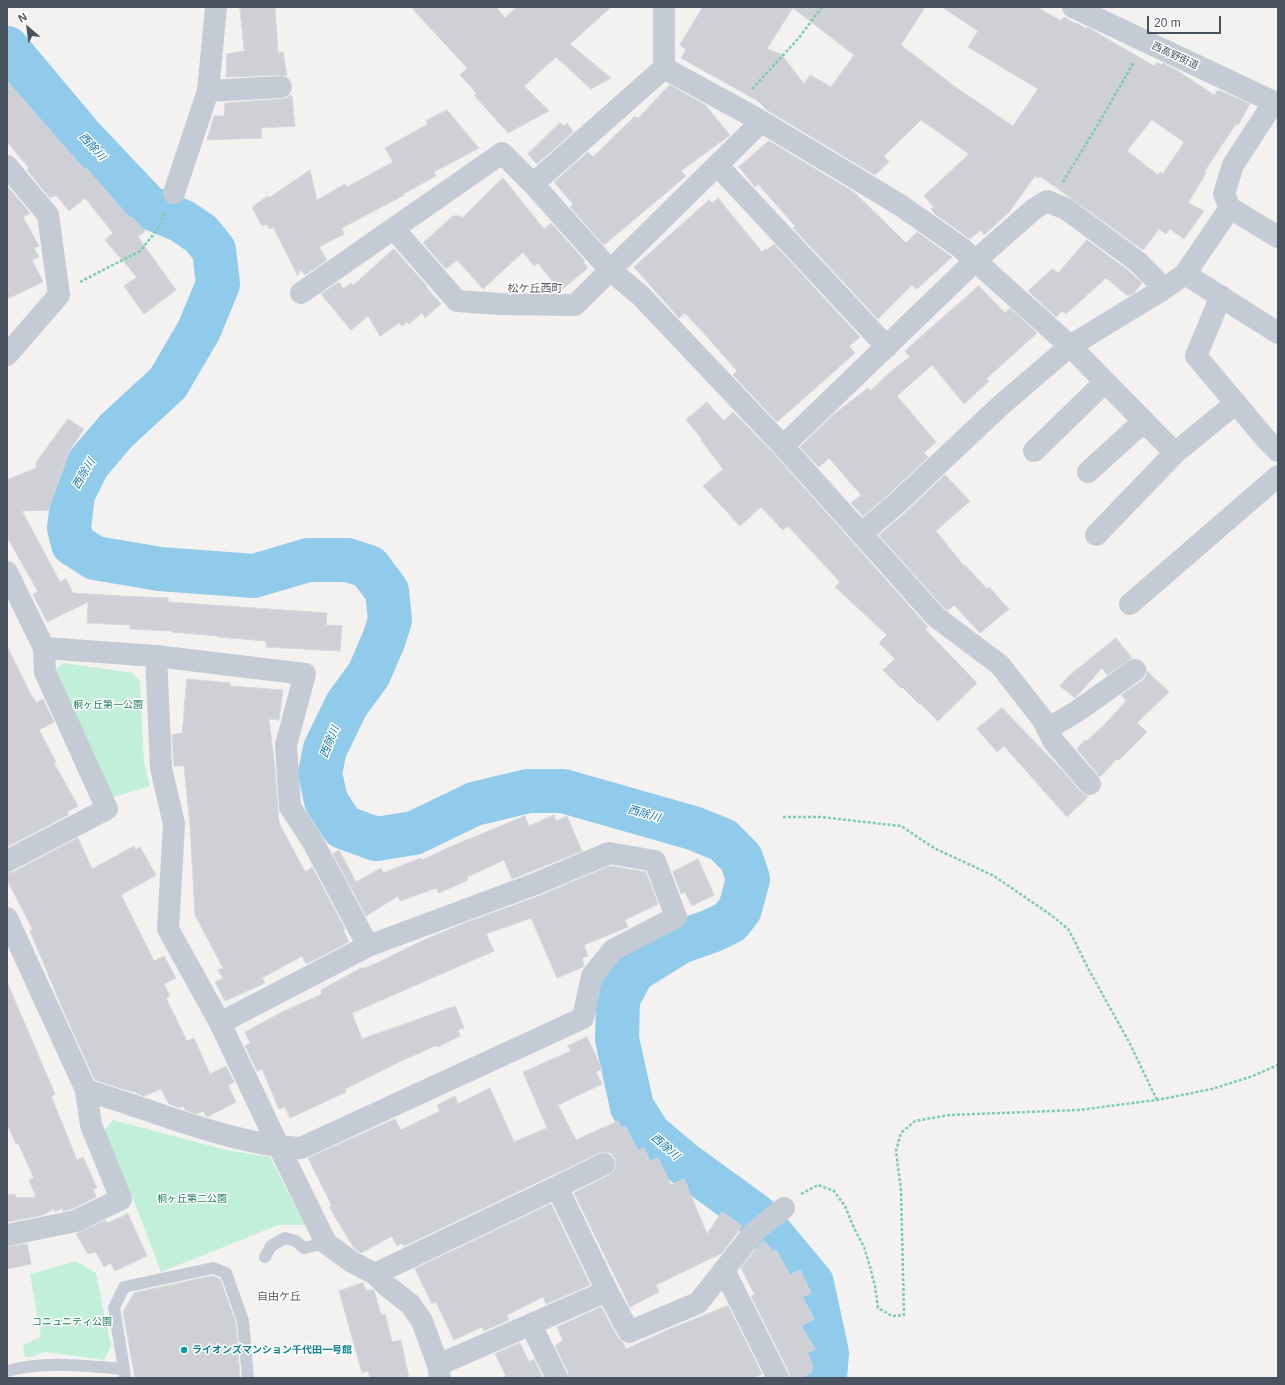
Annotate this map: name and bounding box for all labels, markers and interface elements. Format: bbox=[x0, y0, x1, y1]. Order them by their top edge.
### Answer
north arrow bbox=[8, 8, 48, 48]
scale bar bbox=[1149, 8, 1223, 34]
text: N bbox=[16, 10, 29, 25]
text: 20 m bbox=[1154, 16, 1181, 30]
street label: 西高野街道 bbox=[1150, 40, 1200, 72]
water label: 西除川 bbox=[76, 130, 108, 164]
district label: 松ケ丘西町 bbox=[508, 282, 562, 296]
water label: 西除川 bbox=[70, 456, 98, 492]
park label: 桐ヶ丘第一公園 bbox=[73, 699, 143, 711]
water label: 西除川 bbox=[318, 724, 342, 760]
water label: 西除川 bbox=[626, 803, 662, 825]
water label: 西除川 bbox=[648, 1131, 682, 1163]
park label: 桐ヶ丘第二公園 bbox=[157, 1193, 227, 1205]
district label: 自由ケ丘 bbox=[257, 1290, 301, 1304]
park label: コニュニティ公園 bbox=[32, 1316, 112, 1328]
place label: ライオンズマンション千代田一号館 bbox=[192, 1344, 352, 1356]
marker: ライオンズマンション千代田一号館 bbox=[179, 1345, 189, 1355]

